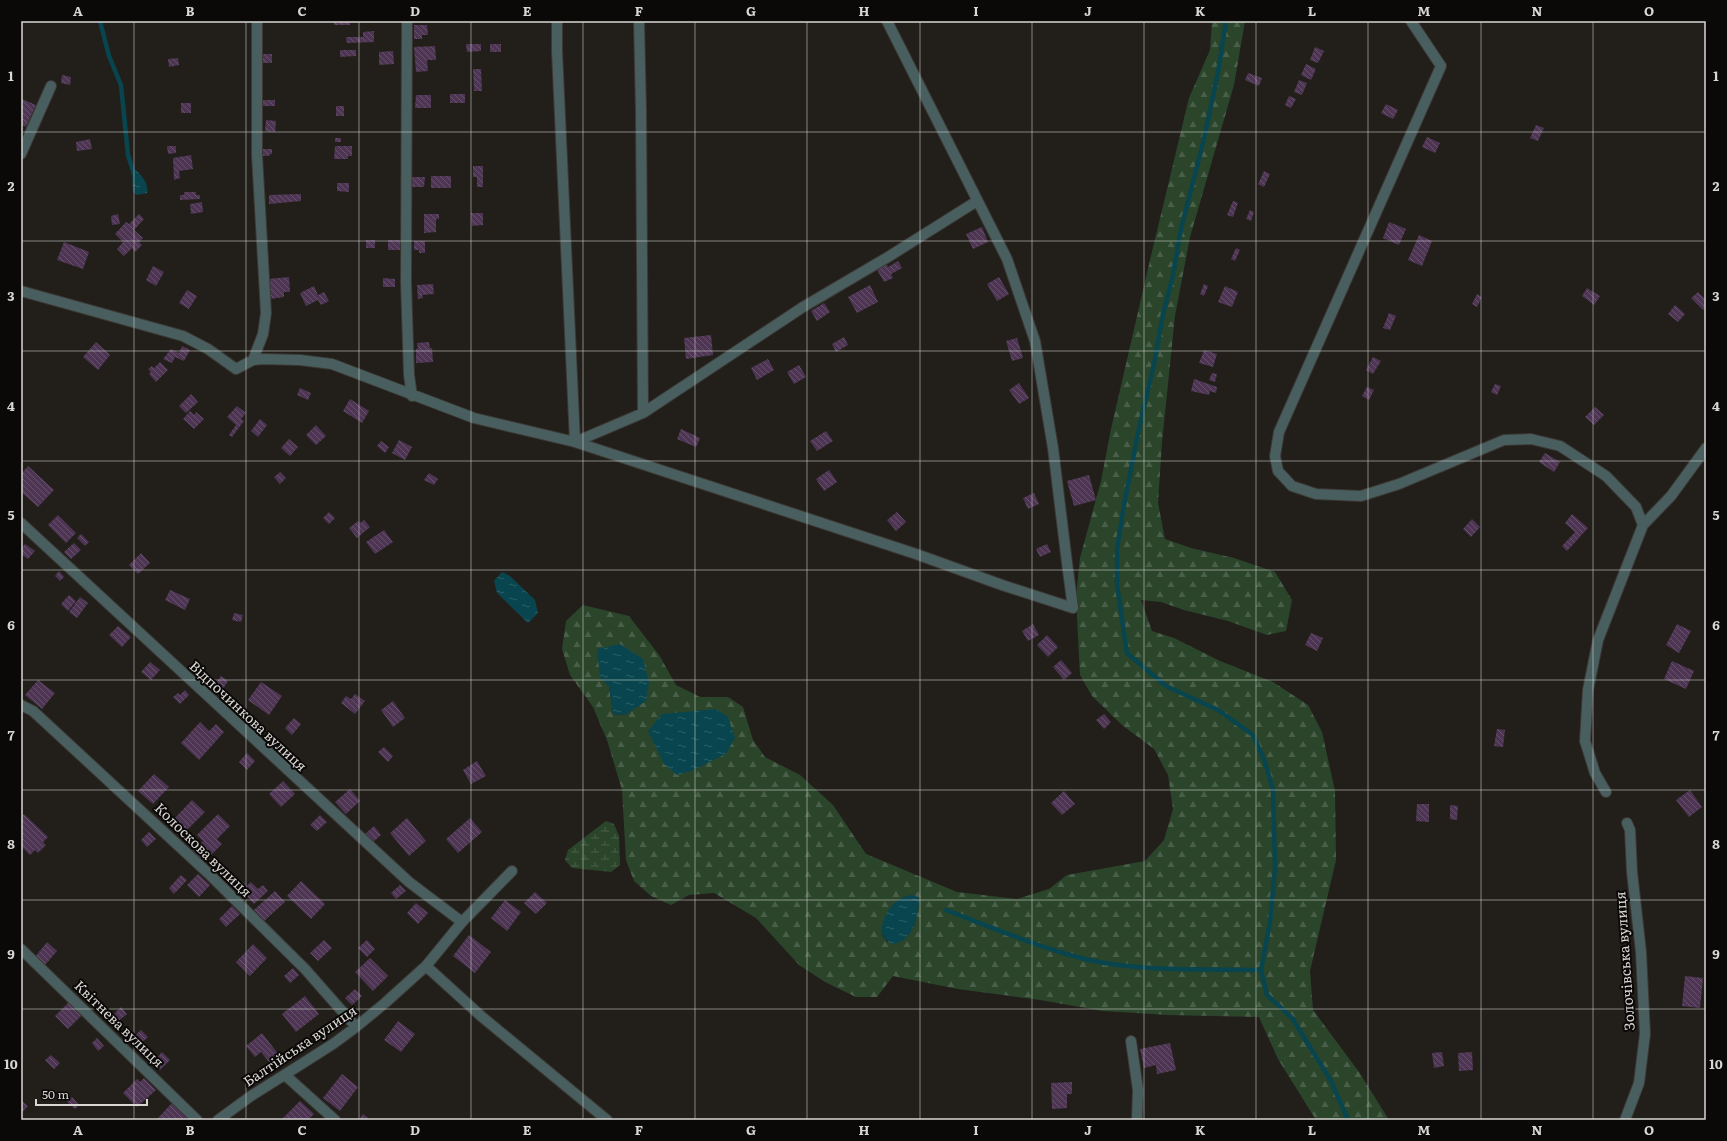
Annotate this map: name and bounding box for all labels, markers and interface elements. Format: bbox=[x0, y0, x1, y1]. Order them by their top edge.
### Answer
text: A bbox=[73, 1, 83, 20]
text: B bbox=[186, 1, 195, 20]
text: C bbox=[297, 1, 307, 20]
text: D bbox=[410, 1, 420, 20]
text: E bbox=[523, 1, 532, 20]
text: F bbox=[635, 1, 643, 20]
text: G bbox=[746, 1, 756, 20]
text: H bbox=[859, 1, 870, 20]
text: I bbox=[973, 1, 979, 20]
text: J bbox=[1084, 1, 1092, 20]
text: K bbox=[1195, 1, 1206, 20]
text: L bbox=[1308, 1, 1316, 20]
text: M bbox=[1418, 1, 1431, 20]
text: N bbox=[1532, 1, 1543, 20]
text: O bbox=[1644, 1, 1654, 20]
text: 1 bbox=[8, 66, 14, 85]
text: 1 bbox=[1713, 66, 1719, 85]
text: 2 bbox=[8, 176, 15, 195]
text: 2 bbox=[1713, 176, 1720, 195]
text: 3 bbox=[7, 286, 15, 305]
text: 3 bbox=[1712, 286, 1720, 305]
text: 4 bbox=[7, 396, 15, 415]
text: 4 bbox=[1712, 396, 1720, 415]
text: 5 bbox=[7, 505, 15, 524]
text: 5 bbox=[1712, 505, 1720, 524]
text: 6 bbox=[7, 615, 15, 634]
text: 6 bbox=[1712, 615, 1720, 634]
street label: Відпочинкова вулиця bbox=[186, 655, 312, 775]
text: 7 bbox=[7, 725, 15, 744]
text: 7 bbox=[1712, 725, 1720, 744]
street label: Колоскова вулиця bbox=[151, 798, 257, 901]
text: 8 bbox=[7, 834, 15, 853]
text: 8 bbox=[1712, 834, 1720, 853]
street label: Золочівська вулиця bbox=[1609, 891, 1639, 1031]
text: 9 bbox=[7, 944, 15, 963]
text: 9 bbox=[1712, 944, 1720, 963]
street label: Квітнева вулиця bbox=[71, 975, 169, 1071]
street label: Балтійська вулиця bbox=[239, 1000, 360, 1091]
text: 10 bbox=[4, 1054, 18, 1073]
text: 10 bbox=[1709, 1054, 1723, 1073]
scale bar bbox=[36, 1081, 147, 1107]
text: 50 m bbox=[42, 1085, 69, 1103]
text: A bbox=[73, 1120, 83, 1139]
text: B bbox=[186, 1120, 195, 1139]
text: C bbox=[297, 1120, 307, 1139]
text: D bbox=[410, 1120, 420, 1139]
text: E bbox=[523, 1120, 532, 1139]
text: F bbox=[635, 1120, 643, 1139]
text: G bbox=[746, 1120, 756, 1139]
text: H bbox=[859, 1120, 870, 1139]
text: I bbox=[973, 1120, 979, 1139]
text: J bbox=[1084, 1120, 1092, 1139]
text: K bbox=[1195, 1120, 1206, 1139]
text: L bbox=[1308, 1120, 1316, 1139]
text: M bbox=[1418, 1120, 1431, 1139]
text: N bbox=[1532, 1120, 1543, 1139]
text: O bbox=[1644, 1120, 1654, 1139]

